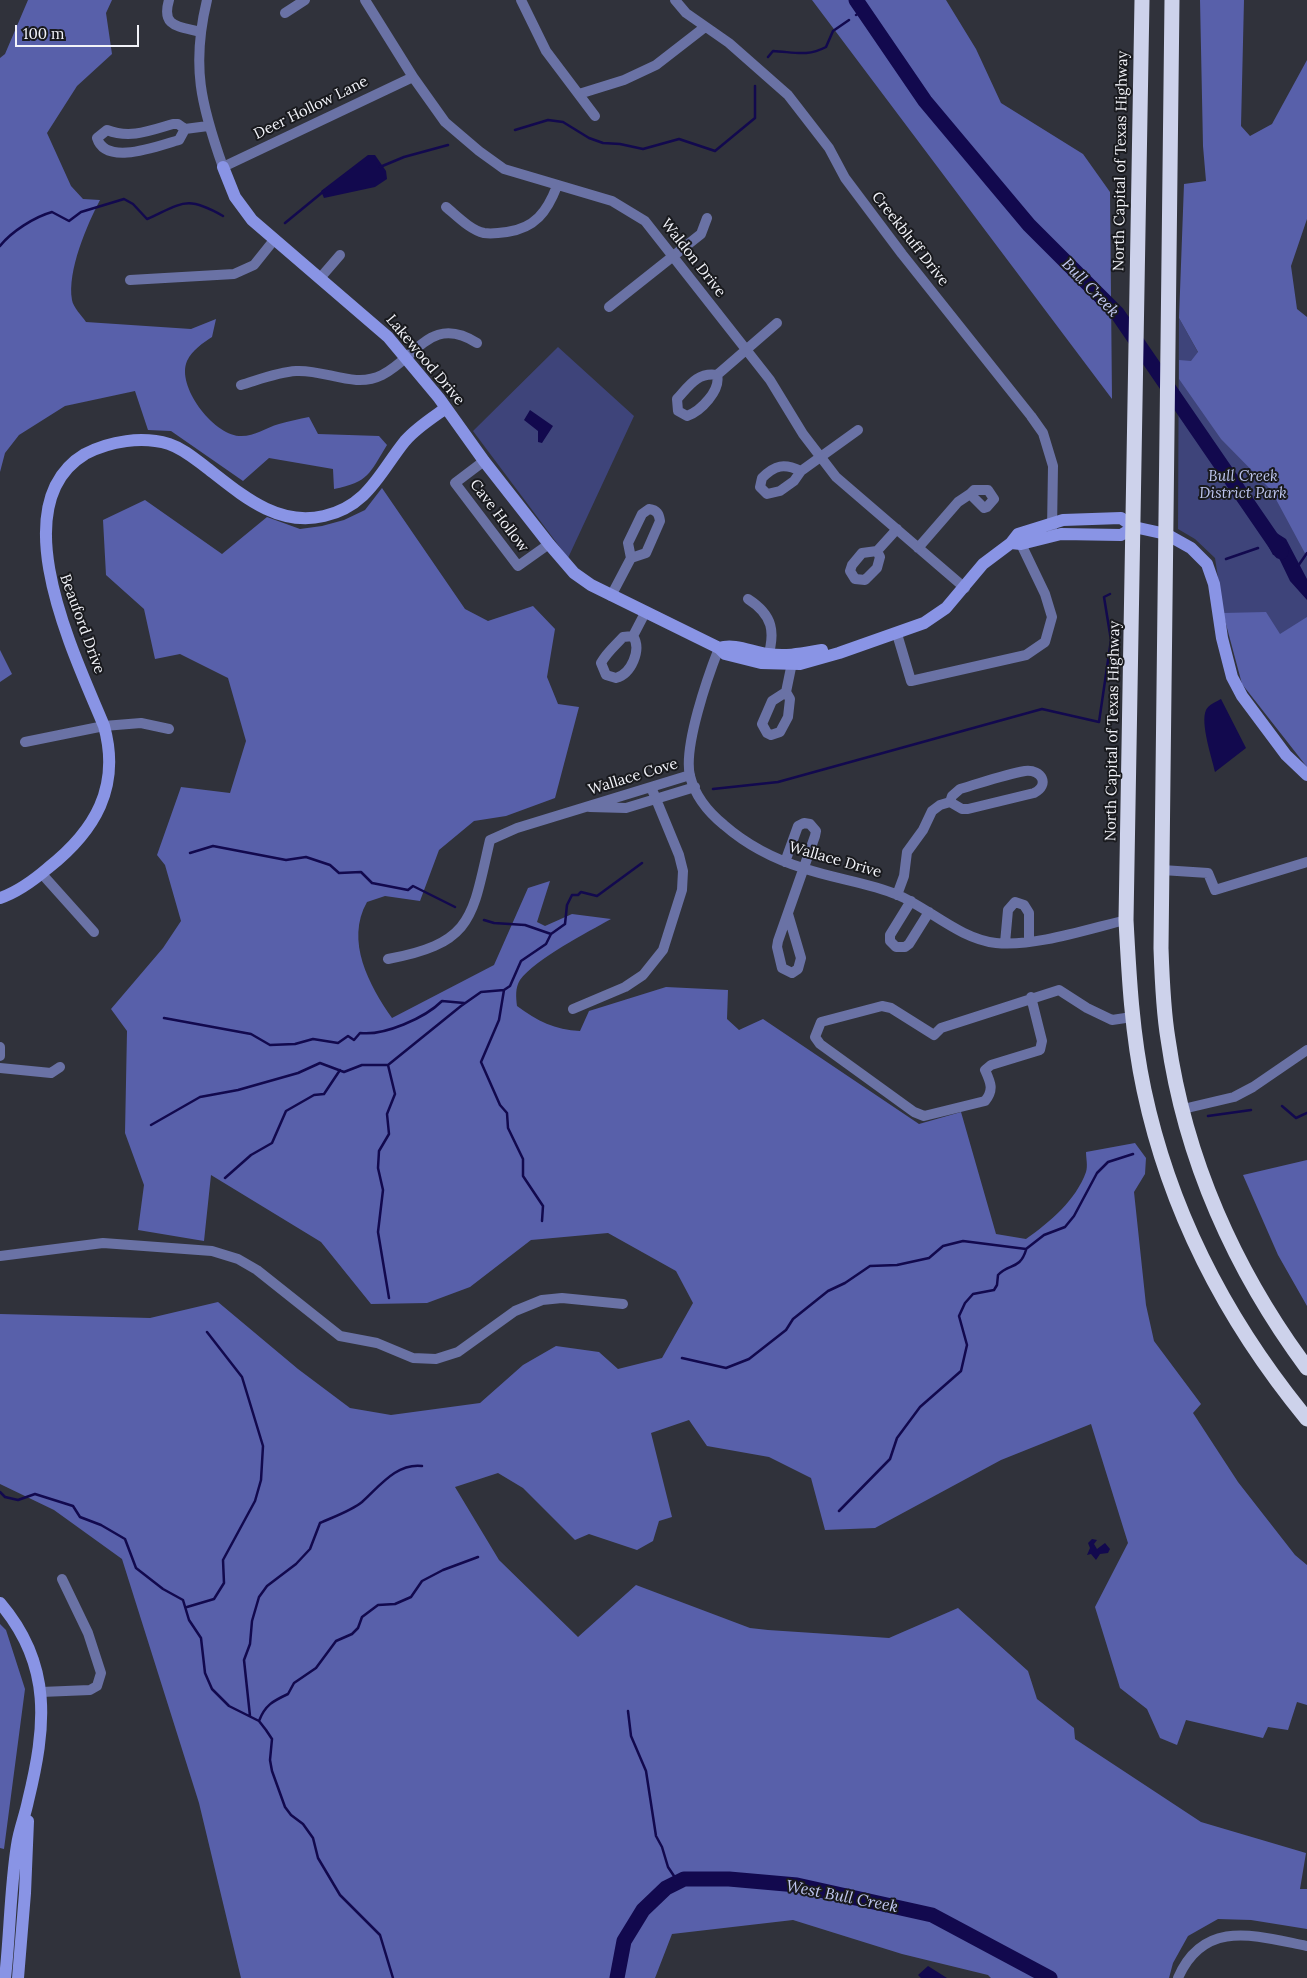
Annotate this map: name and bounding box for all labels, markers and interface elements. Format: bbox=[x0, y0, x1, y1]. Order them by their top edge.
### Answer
scale bar bbox=[18, 15, 141, 47]
text: 100 m bbox=[23, 24, 64, 43]
street label: North Capital of Texas Highway bbox=[1110, 51, 1132, 271]
street label: Deer Hollow Lane bbox=[251, 73, 371, 143]
street label: Creekbluff Drive bbox=[868, 188, 952, 290]
street label: Waldon Drive bbox=[657, 215, 729, 301]
water label: Bull Creek bbox=[1057, 255, 1123, 321]
street label: Lakewood Drive bbox=[382, 311, 468, 409]
park label: Bull Creek District Park bbox=[1199, 468, 1287, 503]
street label: Cave Hollow bbox=[466, 476, 532, 556]
street label: Beauford Drive bbox=[56, 572, 108, 676]
street label: North Capital of Texas Highway bbox=[1102, 621, 1124, 841]
street label: Wallace Cove bbox=[586, 755, 680, 799]
street label: Wallace Drive bbox=[787, 838, 883, 882]
water label: West Bull Creek bbox=[784, 1877, 900, 1917]

